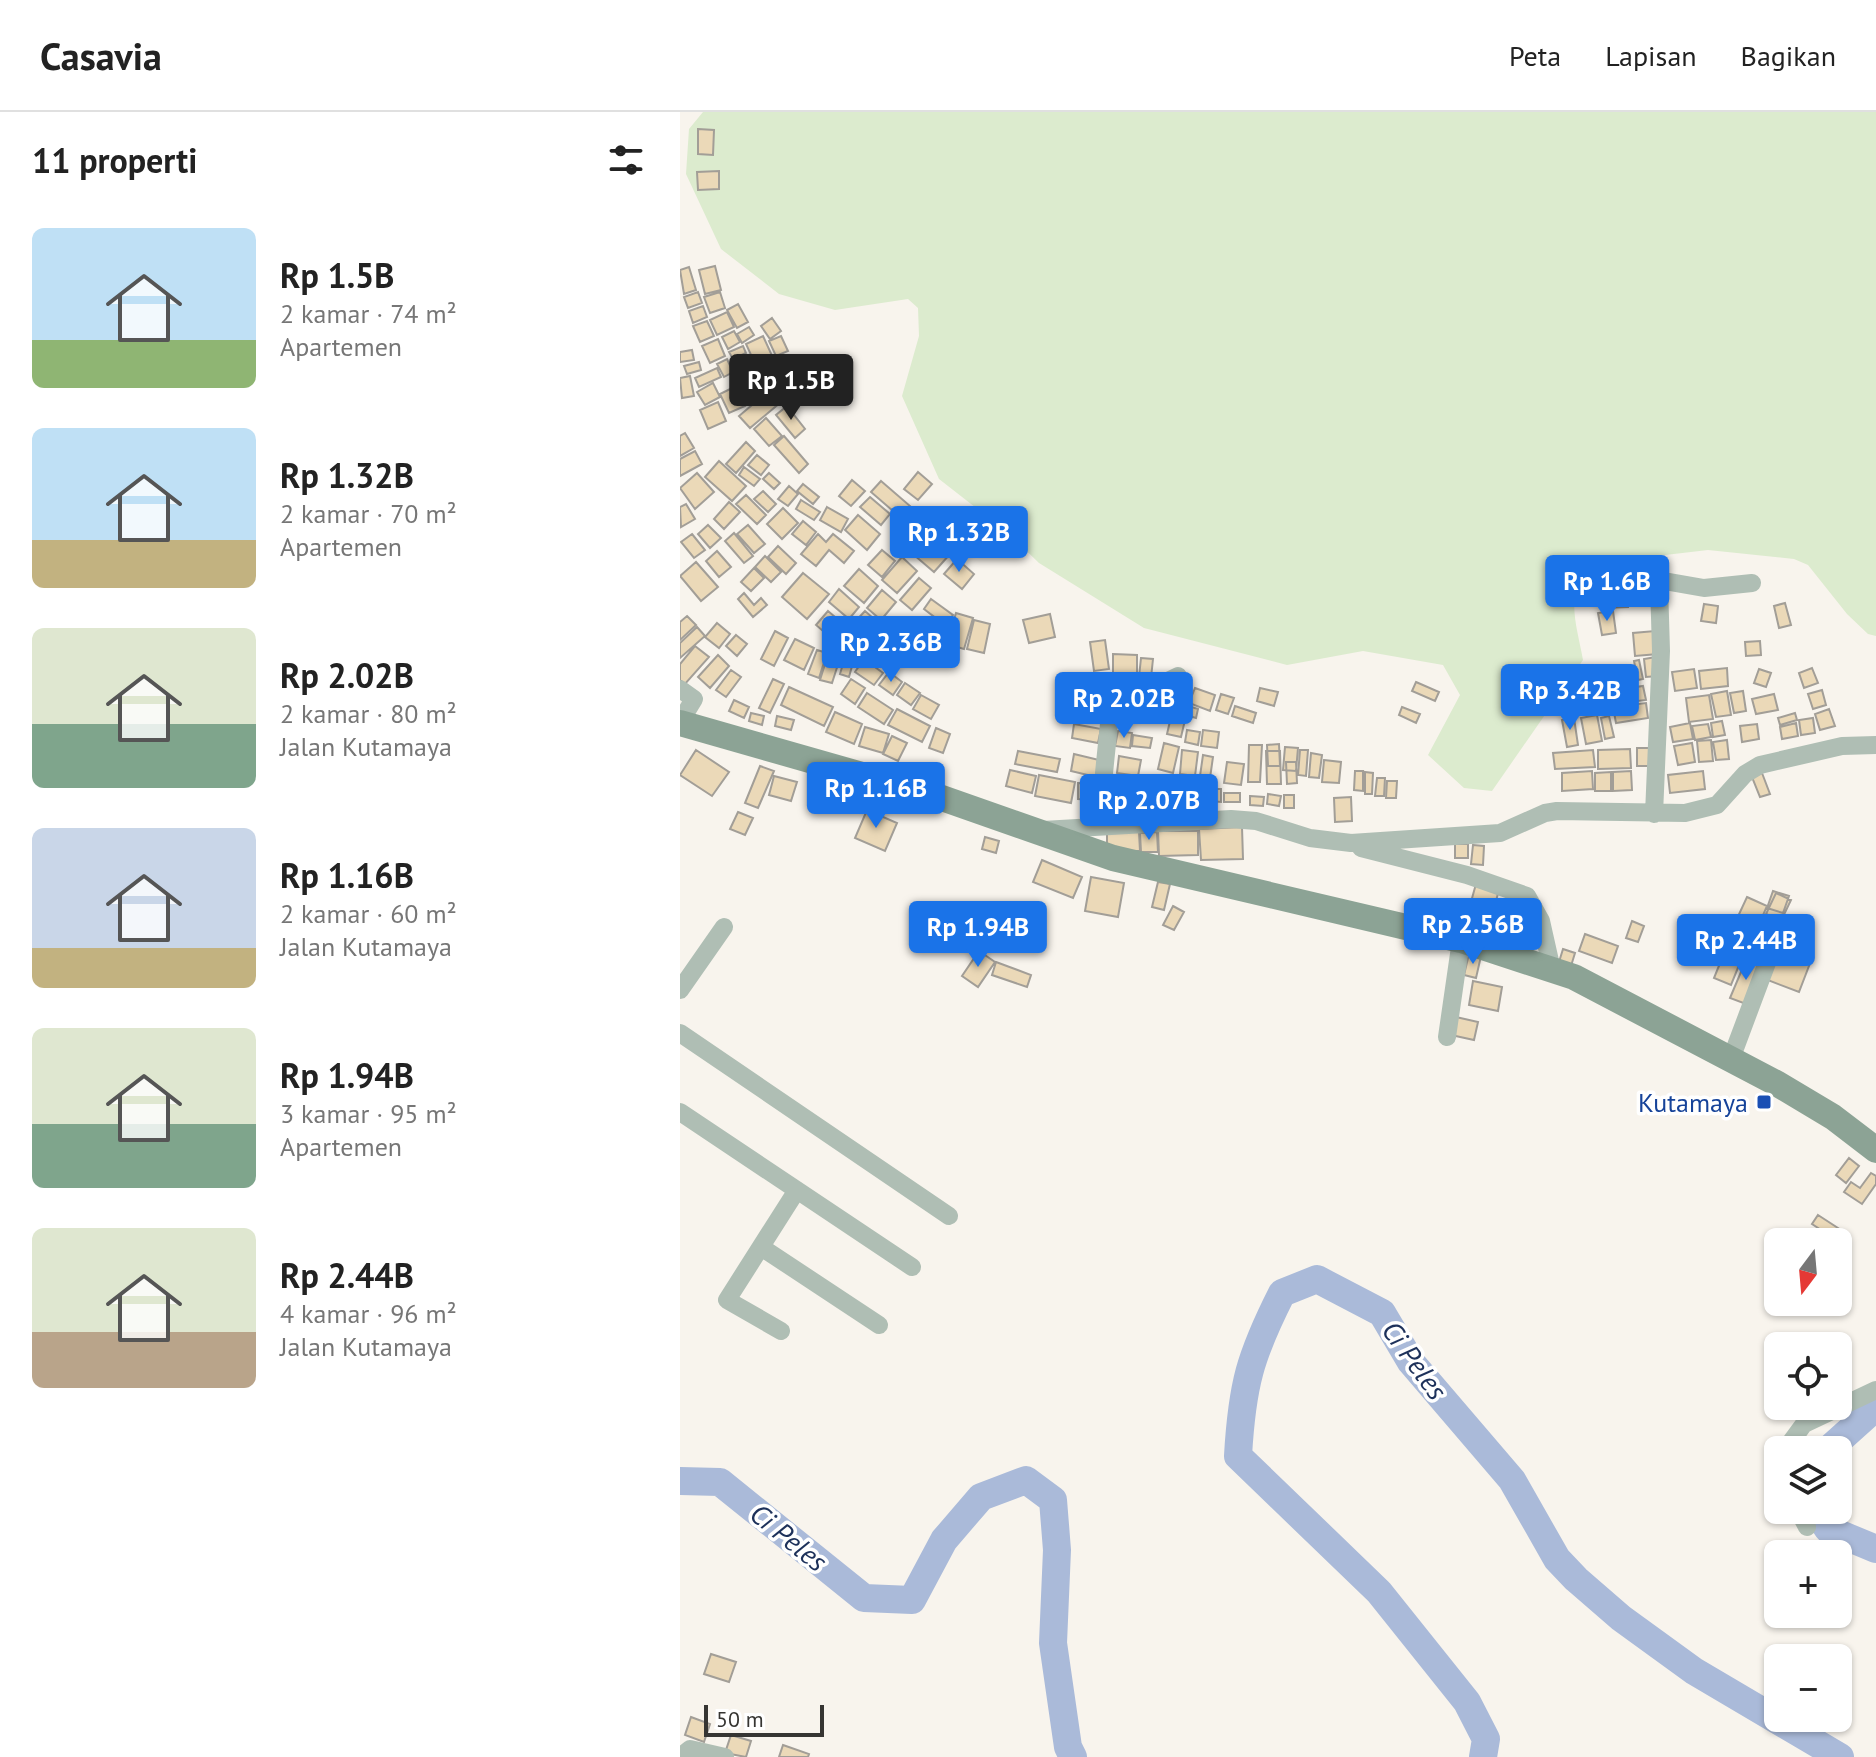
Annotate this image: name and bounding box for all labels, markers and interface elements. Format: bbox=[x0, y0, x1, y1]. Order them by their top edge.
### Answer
text: Casavia bbox=[40, 31, 162, 80]
text: Peta bbox=[1509, 37, 1561, 74]
text: Lapisan bbox=[1605, 37, 1697, 74]
text: Bagikan bbox=[1741, 37, 1836, 74]
text: 11 properti bbox=[32, 138, 197, 182]
icon: filters bbox=[604, 138, 648, 182]
text: Rp 1.5B bbox=[280, 253, 394, 297]
icon: home bbox=[96, 260, 192, 356]
text: 2 kamar · 74 m² bbox=[280, 297, 457, 330]
text: Apartemen bbox=[280, 330, 402, 363]
pin: Rp 1.5B bbox=[717, 354, 865, 422]
text: Rp 1.5B bbox=[747, 363, 835, 396]
text: Rp 1.32B bbox=[280, 453, 414, 497]
icon: home bbox=[96, 460, 192, 556]
text: 2 kamar · 70 m² bbox=[280, 497, 457, 530]
pin: Rp 1.32B bbox=[876, 506, 1042, 574]
text: Rp 1.32B bbox=[908, 515, 1010, 548]
text: Apartemen bbox=[280, 530, 402, 563]
pin: Rp 1.6B bbox=[1533, 555, 1681, 623]
text: Rp 1.6B bbox=[1563, 564, 1651, 597]
pin: Rp 2.36B bbox=[808, 616, 974, 684]
text: Rp 2.36B bbox=[840, 625, 942, 658]
text: Rp 2.02B bbox=[280, 653, 414, 697]
icon: home bbox=[96, 660, 192, 756]
pin: Rp 3.42B bbox=[1487, 664, 1653, 732]
pin: Rp 2.02B bbox=[1041, 672, 1207, 740]
text: Rp 3.42B bbox=[1519, 673, 1621, 706]
text: Rp 2.02B bbox=[1073, 681, 1175, 714]
text: 2 kamar · 80 m² bbox=[280, 697, 457, 730]
text: Jalan Kutamaya bbox=[280, 730, 452, 763]
pin: Rp 1.16B bbox=[793, 762, 959, 830]
text: Rp 1.16B bbox=[825, 771, 927, 804]
pin: Rp 2.07B bbox=[1066, 774, 1232, 842]
text: Rp 2.07B bbox=[1098, 783, 1200, 816]
text: Rp 1.16B bbox=[280, 853, 414, 897]
icon: home bbox=[96, 860, 192, 956]
text: 2 kamar · 60 m² bbox=[280, 897, 457, 930]
pin: Rp 2.56B bbox=[1390, 898, 1556, 966]
pin: Rp 1.94B bbox=[895, 901, 1061, 969]
text: Rp 2.56B bbox=[1422, 907, 1524, 940]
text: Rp 1.94B bbox=[927, 910, 1029, 943]
pin: Rp 2.44B bbox=[1663, 914, 1829, 982]
text: Rp 2.44B bbox=[1695, 923, 1797, 956]
text: Jalan Kutamaya bbox=[280, 930, 452, 963]
text: Rp 1.94B bbox=[280, 1053, 414, 1097]
icon: home bbox=[96, 1060, 192, 1156]
place label: Kutamaya bbox=[1638, 1086, 1748, 1119]
marker: Kutamaya bbox=[1755, 1093, 1773, 1111]
text: 3 kamar · 95 m² bbox=[280, 1097, 457, 1130]
text: Apartemen bbox=[280, 1130, 402, 1163]
north arrow bbox=[1764, 1228, 1852, 1316]
map controls bbox=[1764, 1228, 1852, 1732]
text: Rp 2.44B bbox=[280, 1253, 414, 1297]
icon: home bbox=[96, 1260, 192, 1356]
text: 4 kamar · 96 m² bbox=[280, 1297, 457, 1330]
water label: Ci Peles bbox=[1374, 1313, 1456, 1407]
text: Jalan Kutamaya bbox=[280, 1330, 452, 1363]
button: locate bbox=[1764, 1332, 1852, 1420]
button: layers bbox=[1764, 1436, 1852, 1524]
water label: Ci Peles bbox=[743, 1495, 835, 1579]
button: + bbox=[1764, 1540, 1852, 1628]
button: − bbox=[1764, 1644, 1852, 1732]
scale bar bbox=[704, 1701, 824, 1737]
text: 50 m bbox=[716, 1705, 764, 1733]

